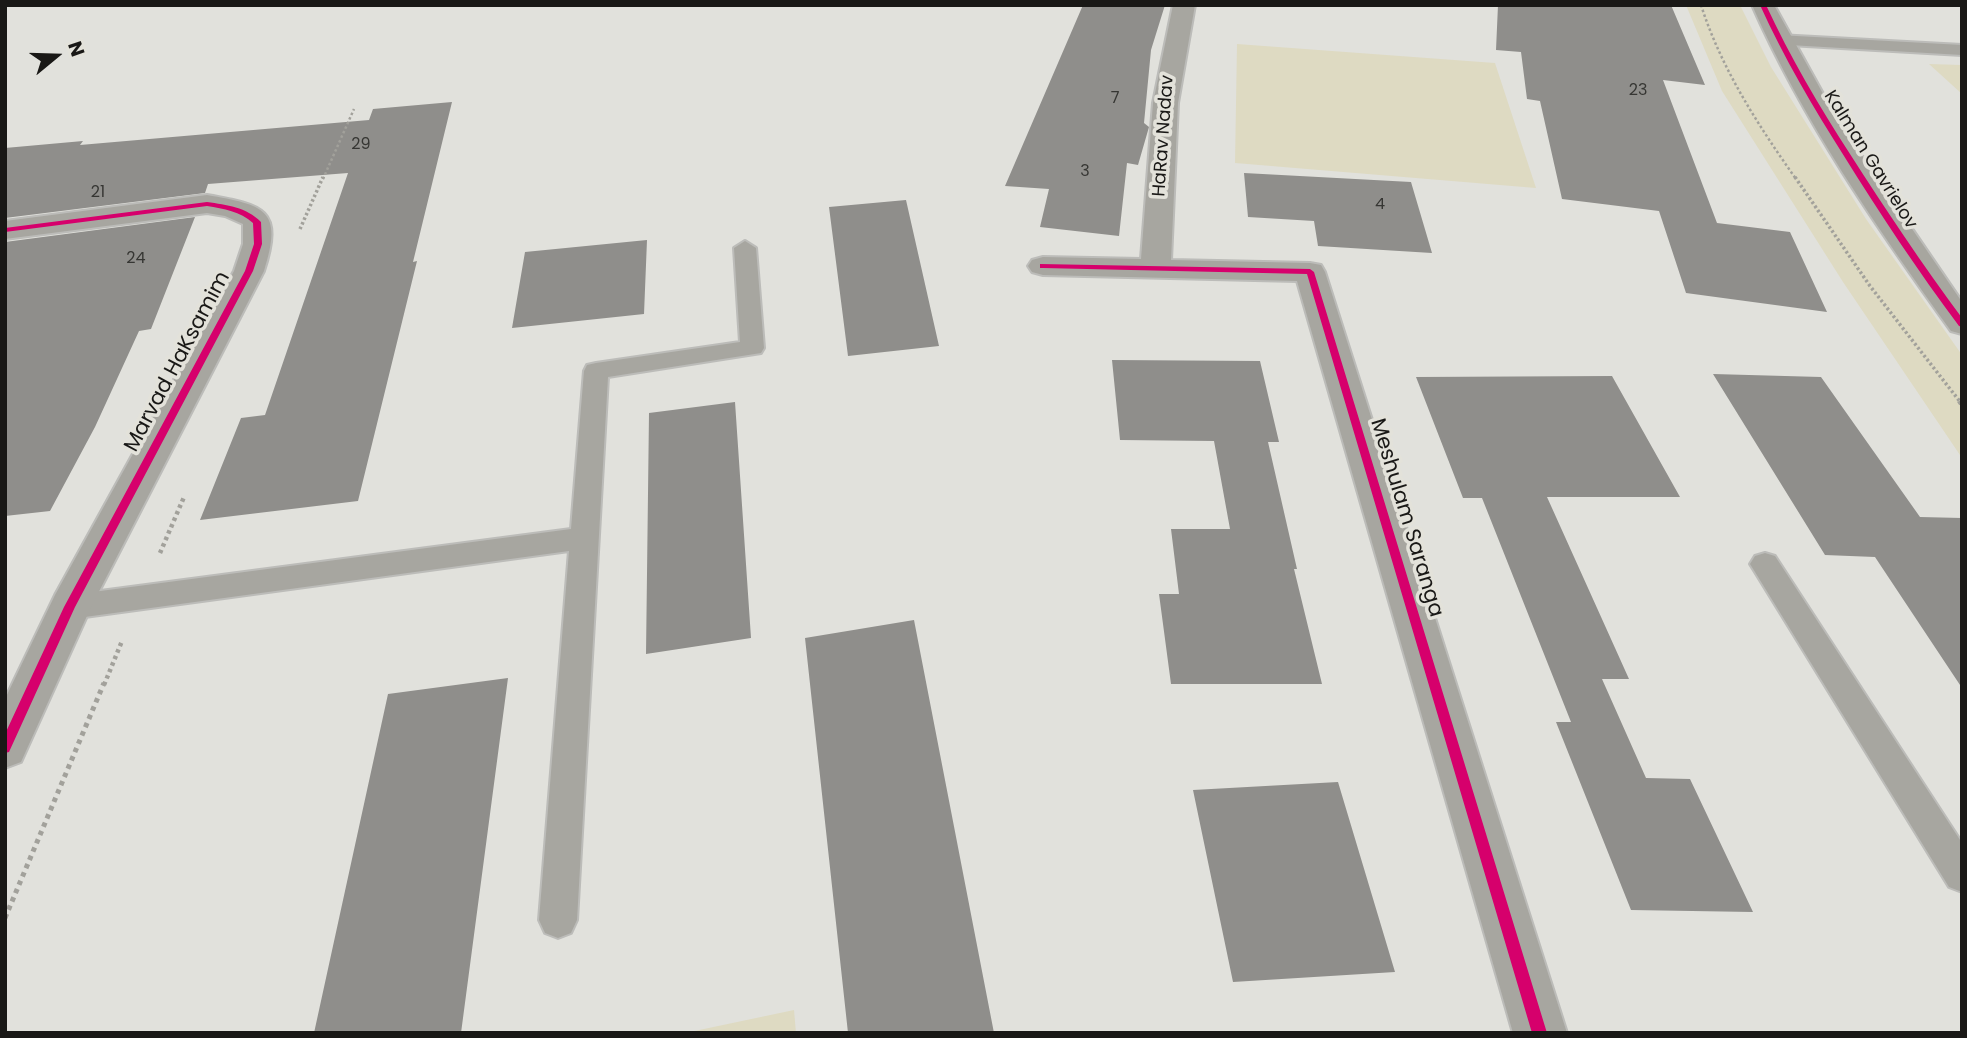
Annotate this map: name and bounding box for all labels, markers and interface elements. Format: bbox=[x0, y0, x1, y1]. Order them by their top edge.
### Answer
north arrow bbox=[21, 21, 91, 91]
text: N bbox=[61, 38, 91, 60]
street label: HaRav Nadav bbox=[1149, 74, 1179, 198]
house number: 23 bbox=[1629, 81, 1647, 101]
street label: Kalman Gavrielov bbox=[1819, 87, 1921, 233]
house number: 7 bbox=[1111, 89, 1119, 109]
house number: 29 bbox=[351, 135, 371, 155]
house number: 3 bbox=[1080, 162, 1090, 182]
house number: 21 bbox=[91, 183, 105, 203]
house number: 4 bbox=[1375, 195, 1385, 215]
house number: 24 bbox=[126, 249, 146, 269]
street label: Marvad HaKsamim bbox=[120, 267, 236, 457]
street label: Meshulam Saranga bbox=[1364, 416, 1448, 620]

